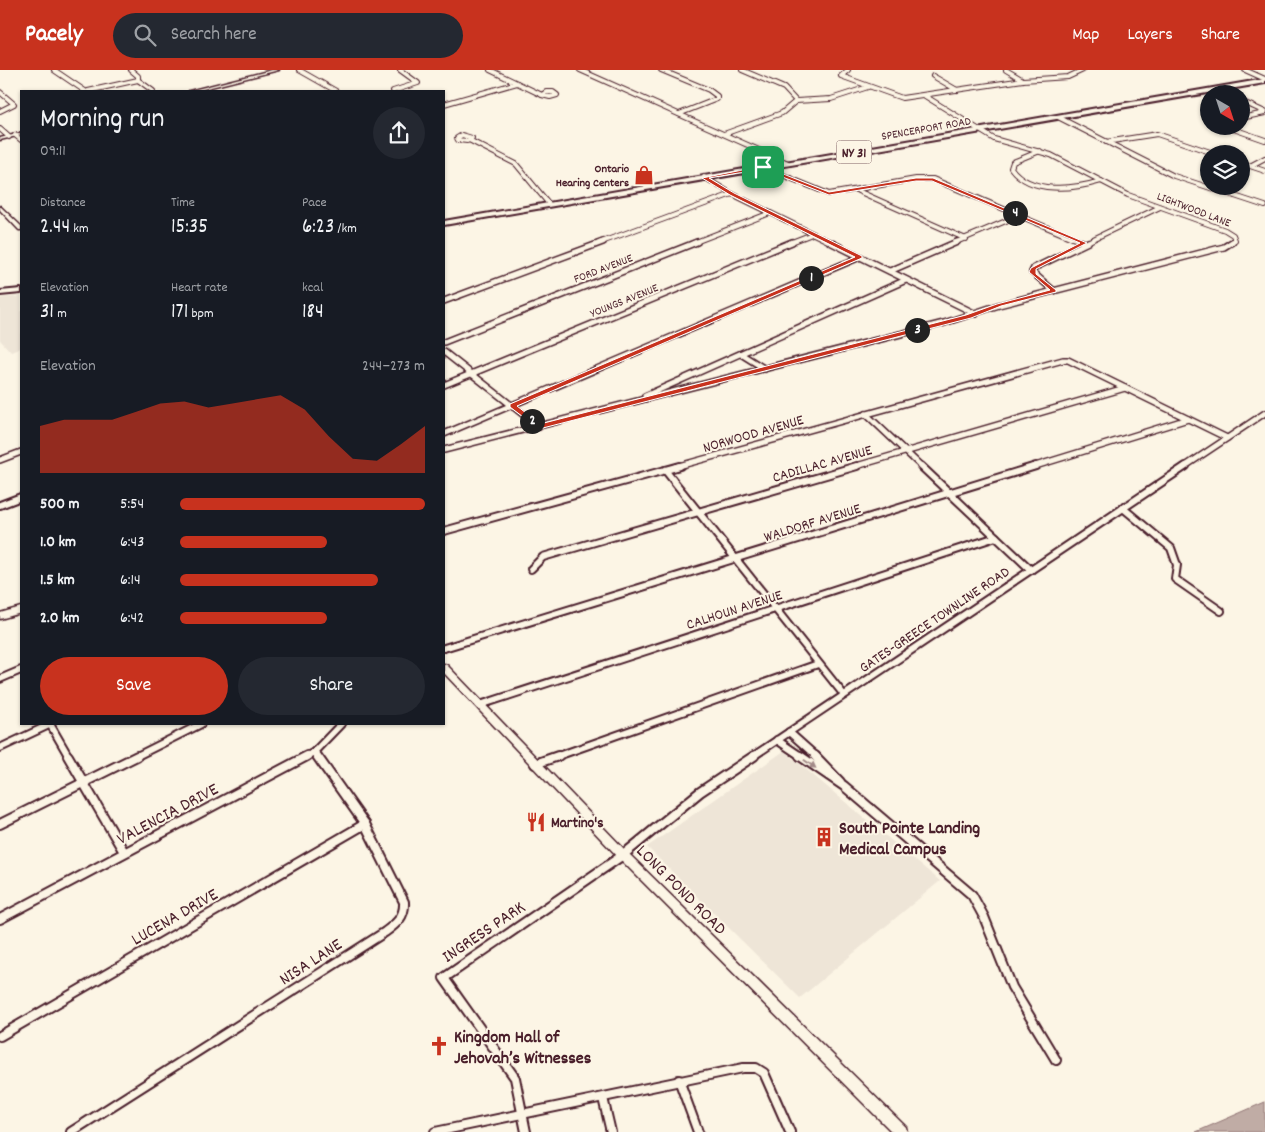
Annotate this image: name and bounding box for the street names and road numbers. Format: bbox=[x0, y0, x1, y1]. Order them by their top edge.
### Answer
street label: SPENCERPORT ROAD bbox=[880, 113, 972, 146]
road number: NY 31 bbox=[836, 140, 872, 164]
street label: LIGHTWOOD LANE bbox=[1154, 188, 1233, 233]
street label: FORD AVENUE bbox=[572, 250, 636, 288]
street label: YOUNGS AVENUE bbox=[588, 280, 662, 323]
street label: NORWOOD AVENUE bbox=[701, 410, 807, 460]
street label: CADILLAC AVENUE bbox=[770, 440, 875, 490]
street label: WALDORF AVENUE bbox=[761, 499, 864, 549]
street label: GATES-GREECE TOWNLINE ROAD bbox=[855, 562, 1015, 679]
street label: CALHOUN AVENUE bbox=[684, 585, 786, 637]
street label: VALENCIA DRIVE bbox=[113, 778, 223, 852]
street label: LONG POND ROAD bbox=[629, 840, 731, 942]
street label: LUCENA DRIVE bbox=[127, 883, 223, 953]
street label: INGRESS PARK bbox=[438, 896, 531, 970]
street label: NISA LANE bbox=[275, 933, 348, 993]

